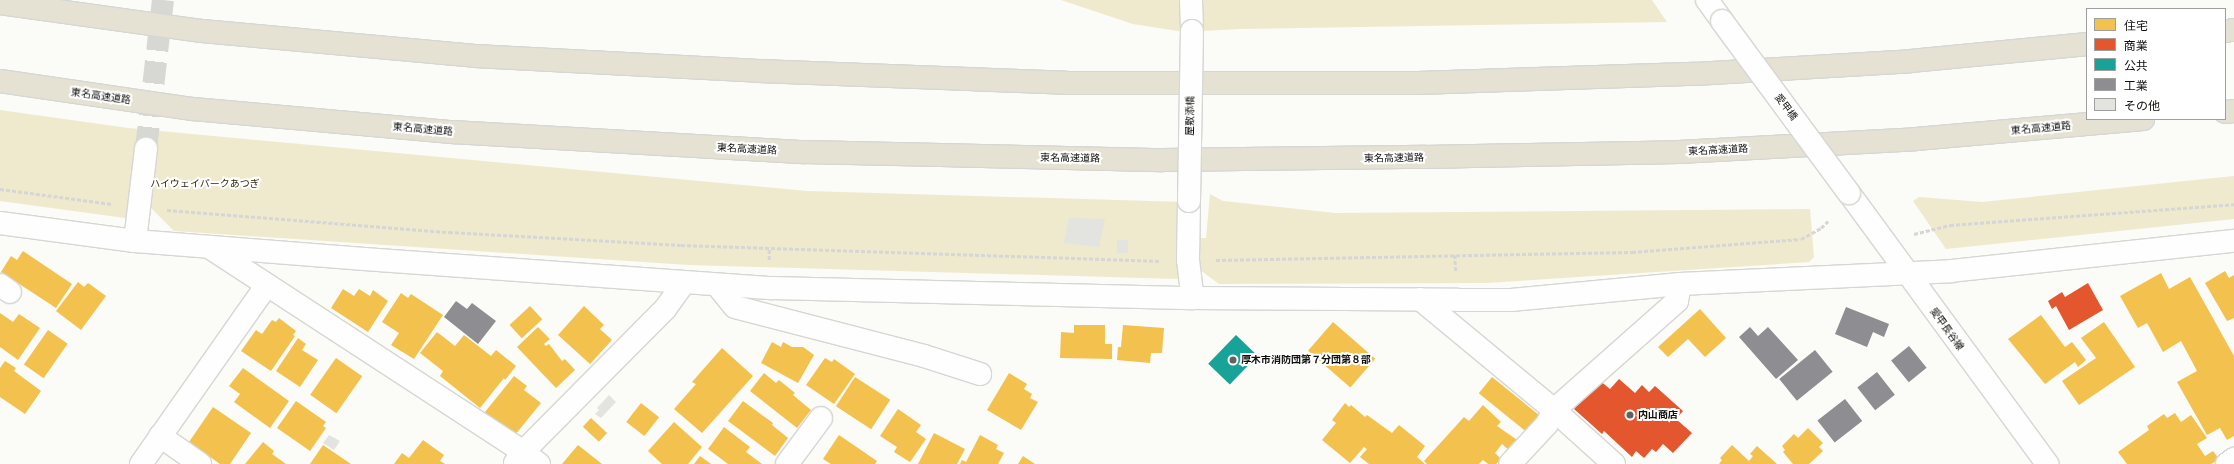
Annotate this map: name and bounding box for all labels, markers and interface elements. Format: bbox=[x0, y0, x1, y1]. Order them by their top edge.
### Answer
legend bbox=[2086, 8, 2226, 120]
text: 住宅 bbox=[2124, 18, 2148, 33]
text: 商業 bbox=[2124, 38, 2148, 53]
text: 公共 bbox=[2124, 58, 2148, 73]
text: 工業 bbox=[2124, 78, 2148, 93]
street label: 東名高速道路 bbox=[70, 86, 132, 106]
street label: 愛甲橋 bbox=[1772, 91, 1800, 123]
street label: 屋敷添橋 bbox=[1184, 96, 1196, 136]
text: その他 bbox=[2124, 98, 2160, 113]
street label: 東名高速道路 bbox=[2011, 119, 2071, 137]
street label: 東名高速道路 bbox=[393, 120, 453, 138]
street label: 東名高速道路 bbox=[717, 141, 777, 157]
street label: 東名高速道路 bbox=[1688, 142, 1748, 158]
street label: 東名高速道路 bbox=[1040, 151, 1100, 165]
street label: 東名高速道路 bbox=[1364, 151, 1424, 165]
park label: ハイウェイパークあつぎ bbox=[150, 178, 260, 190]
street label: 愛甲長谷線 bbox=[1927, 305, 1967, 353]
place label: 厚木市消防団第７分団第８部 bbox=[1241, 354, 1371, 366]
marker: 厚木市消防団第７分団第８部 bbox=[1228, 355, 1238, 365]
place label: 内山商店 bbox=[1638, 409, 1678, 421]
marker: 内山商店 bbox=[1625, 410, 1635, 420]

